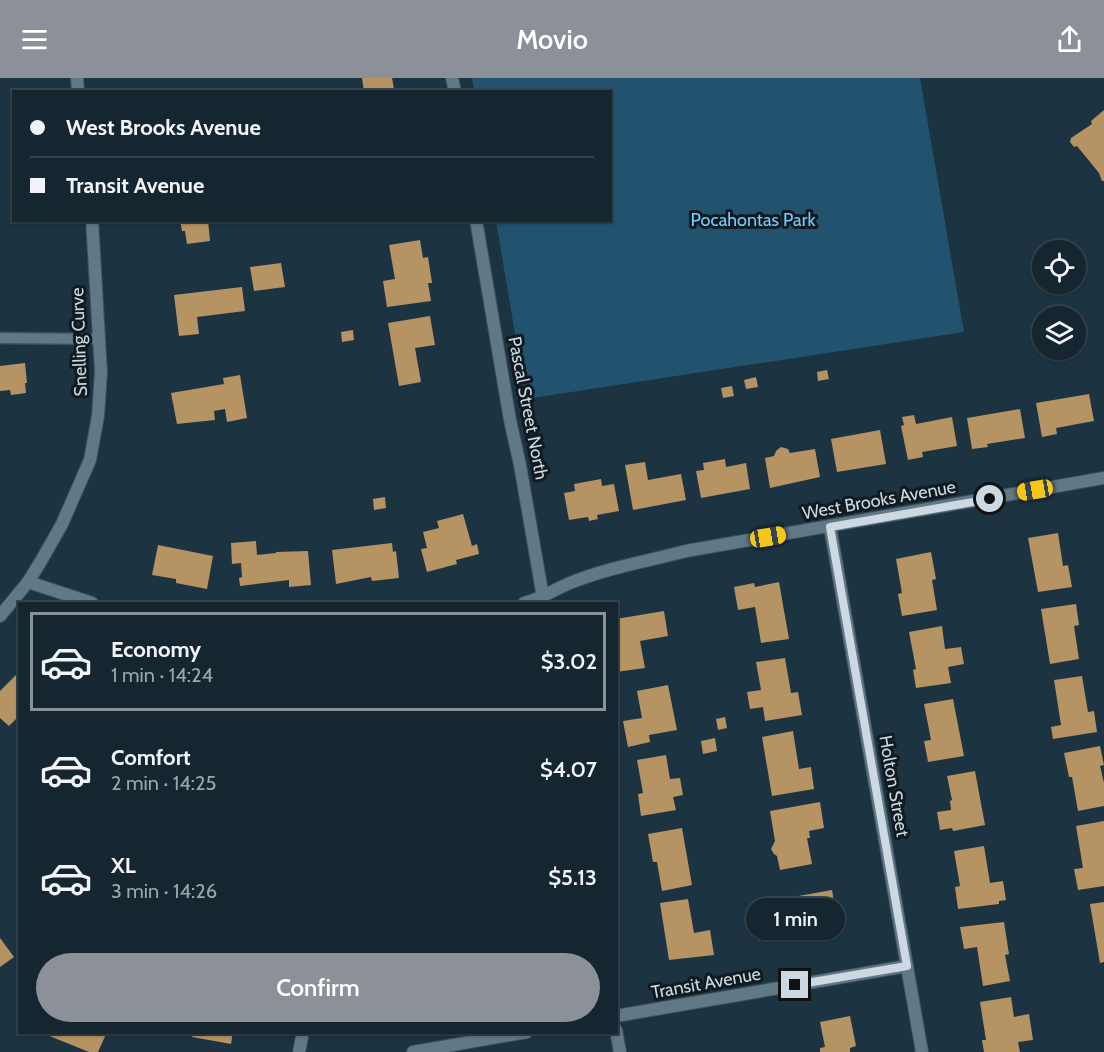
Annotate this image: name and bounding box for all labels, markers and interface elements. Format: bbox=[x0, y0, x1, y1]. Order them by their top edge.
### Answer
icon: menu bbox=[18, 23, 51, 56]
text: Movio bbox=[516, 23, 588, 56]
icon: share bbox=[1053, 23, 1086, 56]
text: West Brooks Avenue bbox=[66, 114, 261, 141]
text: Transit Avenue bbox=[66, 172, 204, 199]
park label: Pocahontas Park bbox=[691, 209, 816, 231]
map controls bbox=[1032, 240, 1086, 360]
button: locate bbox=[1032, 240, 1086, 294]
street label: Snelling Curve bbox=[66, 287, 92, 397]
button: layers bbox=[1032, 306, 1086, 360]
street label: Pascal Street North bbox=[503, 335, 553, 481]
street label: West Brooks Avenue bbox=[800, 476, 958, 524]
car bbox=[1016, 478, 1054, 502]
route start bbox=[976, 485, 1003, 512]
car bbox=[749, 525, 787, 549]
icon: car bbox=[39, 635, 93, 689]
text: Economy bbox=[111, 636, 201, 663]
text: $3.02 bbox=[541, 648, 597, 675]
text: 1 min · 14:24 bbox=[111, 663, 213, 687]
street label: Holton Street bbox=[874, 733, 914, 839]
icon: car bbox=[39, 743, 93, 797]
text: Comfort bbox=[111, 744, 190, 771]
text: $4.07 bbox=[540, 756, 597, 783]
text: 2 min · 14:25 bbox=[111, 771, 216, 795]
icon: car bbox=[39, 851, 93, 905]
text: XL bbox=[111, 852, 136, 879]
text: $5.13 bbox=[548, 864, 597, 891]
text: 3 min · 14:26 bbox=[111, 879, 217, 903]
callout: 1 min bbox=[746, 898, 844, 940]
text: 1 min bbox=[773, 907, 818, 931]
button: Confirm bbox=[36, 953, 600, 1022]
street label: Transit Avenue bbox=[650, 963, 762, 1003]
route end bbox=[781, 971, 808, 998]

